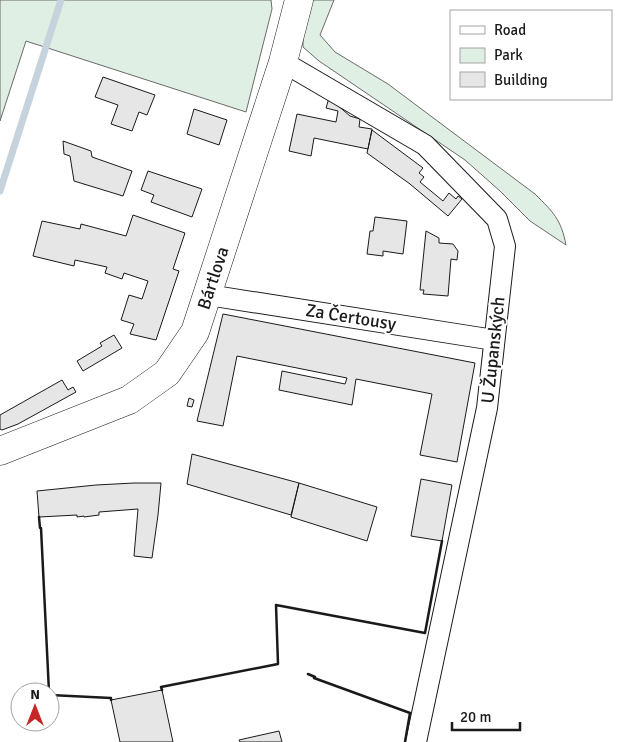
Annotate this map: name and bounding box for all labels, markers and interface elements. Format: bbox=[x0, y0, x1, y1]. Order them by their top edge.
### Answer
legend bbox=[450, 10, 612, 100]
text: Road bbox=[494, 21, 526, 39]
text: Park bbox=[494, 46, 523, 64]
text: Building bbox=[494, 71, 548, 89]
street label: Bártlova bbox=[193, 244, 233, 312]
street label: U Županských bbox=[476, 295, 510, 405]
street label: Za Čertousy bbox=[304, 299, 398, 335]
north arrow bbox=[10, 682, 60, 732]
text: N bbox=[30, 686, 40, 703]
scale bar bbox=[452, 700, 520, 732]
text: 20 m bbox=[460, 708, 491, 726]

